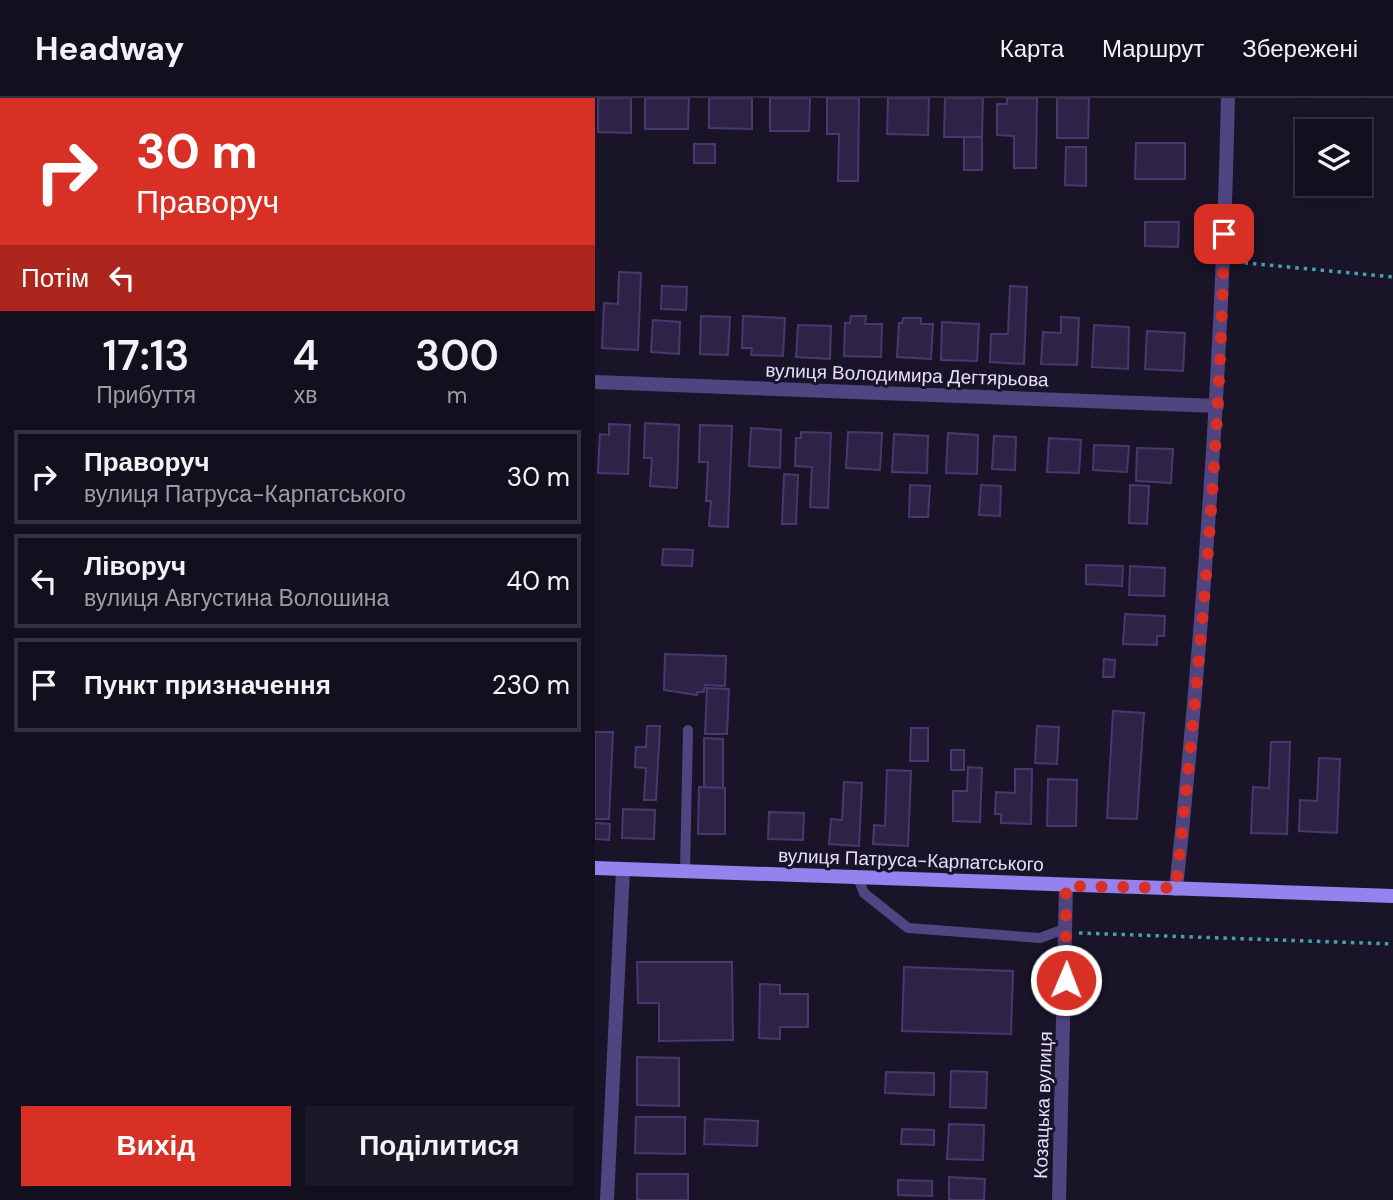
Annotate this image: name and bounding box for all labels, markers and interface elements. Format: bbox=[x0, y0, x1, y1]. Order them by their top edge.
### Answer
text: Headway bbox=[35, 27, 184, 70]
text: Карта bbox=[1000, 33, 1064, 64]
text: Маршрут bbox=[1102, 33, 1204, 64]
text: Збережені bbox=[1242, 33, 1358, 64]
text: 30 m bbox=[136, 119, 258, 183]
map controls bbox=[1295, 119, 1372, 196]
button: layers bbox=[1295, 119, 1372, 196]
icon: right bbox=[21, 126, 112, 217]
text: Праворуч bbox=[136, 181, 279, 223]
pin bbox=[1194, 204, 1254, 264]
icon: arrive bbox=[1205, 215, 1243, 253]
icon: left bbox=[103, 259, 141, 297]
text: Потім bbox=[21, 261, 89, 295]
text: 17:13 bbox=[103, 328, 190, 383]
text: 4 bbox=[292, 328, 319, 383]
text: 300 bbox=[415, 328, 499, 383]
street label: вулиця Володимира Дегтярьова bbox=[765, 358, 1049, 392]
text: Прибуття bbox=[96, 380, 196, 410]
text: хв bbox=[294, 380, 317, 410]
text: m bbox=[447, 380, 467, 410]
text: Праворуч bbox=[84, 445, 210, 479]
icon: right bbox=[25, 458, 63, 496]
text: 30 m bbox=[507, 460, 570, 494]
text: вулиця Патруса-Карпатського bbox=[84, 479, 406, 509]
text: Ліворуч bbox=[84, 549, 186, 583]
icon: left bbox=[25, 562, 63, 600]
text: 40 m bbox=[506, 564, 570, 598]
text: вулиця Августина Волошина bbox=[84, 583, 389, 613]
icon: arrive bbox=[25, 666, 63, 704]
text: Пункт призначення bbox=[84, 668, 331, 702]
text: 230 m bbox=[492, 668, 570, 702]
street label: вулиця Патруса-Карпатського bbox=[778, 843, 1044, 877]
position arrow bbox=[1029, 943, 1103, 1017]
street label: Козацька вулиця bbox=[1028, 1031, 1058, 1179]
button: Вихід bbox=[21, 1106, 291, 1186]
button: Поділитися bbox=[305, 1106, 574, 1186]

